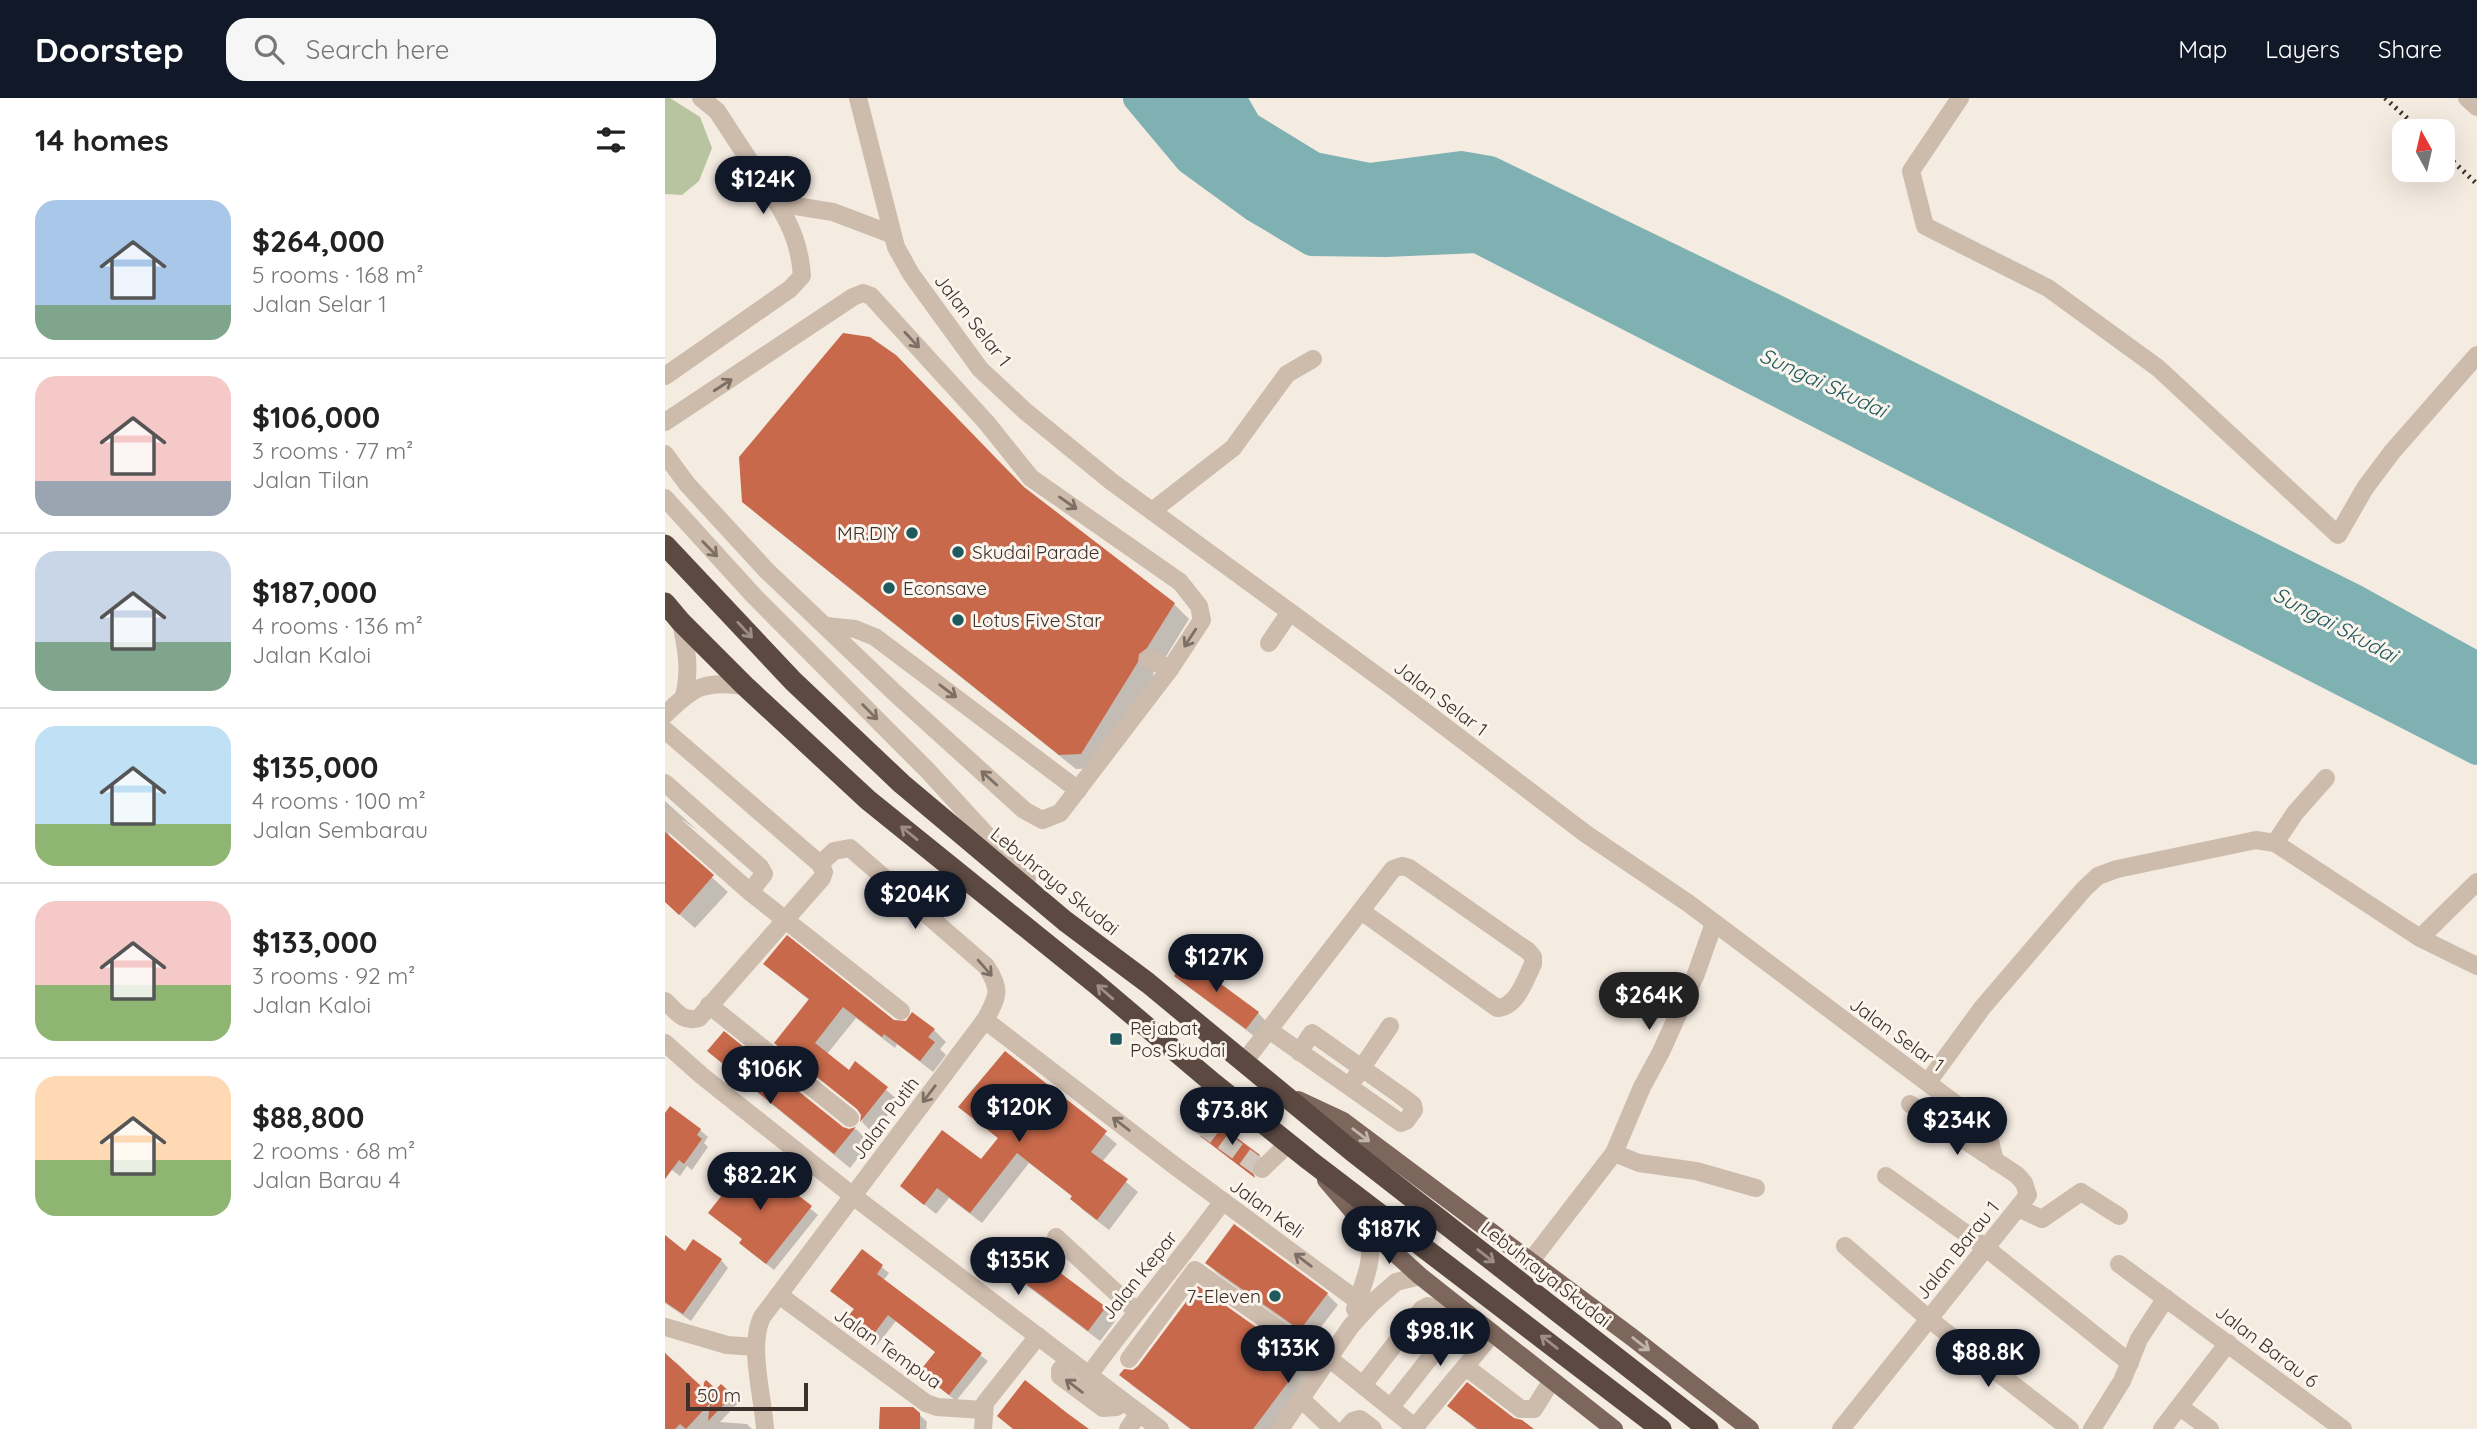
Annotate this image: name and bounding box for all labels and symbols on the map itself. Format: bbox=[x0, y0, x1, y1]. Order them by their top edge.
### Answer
north arrow bbox=[2392, 119, 2455, 182]
pin: $124K bbox=[714, 156, 812, 216]
street label: Jalan Selar 1 bbox=[929, 269, 1017, 371]
one-way arrow bbox=[904, 331, 920, 349]
water label: Sungai Skudai bbox=[1756, 341, 1893, 424]
one-way arrow bbox=[712, 378, 732, 392]
one-way arrow bbox=[1058, 496, 1077, 510]
place label: MR.DIY bbox=[837, 521, 898, 545]
marker: MR.DIY bbox=[904, 525, 920, 541]
one-way arrow bbox=[702, 540, 719, 557]
place label: Skudai Parade bbox=[972, 540, 1099, 564]
marker: Skudai Parade bbox=[950, 544, 966, 560]
place label: Econsave bbox=[903, 576, 987, 600]
marker: Econsave bbox=[881, 580, 897, 596]
water label: Sungai Skudai bbox=[2269, 581, 2404, 669]
place label: Lotus Five Star bbox=[972, 608, 1102, 632]
marker: Lotus Five Star bbox=[950, 612, 966, 628]
one-way arrow bbox=[737, 621, 753, 639]
one-way arrow bbox=[1183, 628, 1197, 648]
street label: Jalan Selar 1 bbox=[1389, 655, 1493, 741]
one-way arrow bbox=[938, 684, 956, 699]
one-way arrow bbox=[861, 703, 878, 720]
one-way arrow bbox=[980, 770, 998, 786]
street label: Lebuhraya Skudai bbox=[986, 822, 1124, 940]
one-way arrow bbox=[901, 826, 919, 841]
pin: $204K bbox=[866, 872, 964, 931]
pin: $127K bbox=[1167, 934, 1265, 994]
one-way arrow bbox=[977, 958, 993, 976]
pin: $264K bbox=[1600, 972, 1698, 1032]
one-way arrow bbox=[1096, 984, 1114, 1000]
street label: Jalan Selar 1 bbox=[1845, 992, 1949, 1076]
place label: Pejabat Pos Skudai bbox=[1130, 1016, 1225, 1062]
marker: Pejabat Pos Skudai bbox=[1108, 1031, 1124, 1047]
pin: $106K bbox=[721, 1046, 819, 1106]
street label: Jalan Putih bbox=[846, 1072, 924, 1164]
one-way arrow bbox=[922, 1084, 937, 1103]
pin: $120K bbox=[970, 1084, 1068, 1144]
pin: $73.8K bbox=[1175, 1088, 1289, 1147]
pin: $234K bbox=[1908, 1098, 2006, 1157]
one-way arrow bbox=[1112, 1117, 1130, 1132]
one-way arrow bbox=[1351, 1127, 1370, 1142]
pin: $82.2K bbox=[703, 1152, 817, 1212]
street label: Jalan Keli bbox=[1225, 1173, 1309, 1243]
street label: Jalan Barau 1 bbox=[1910, 1196, 2004, 1304]
pin: $187K bbox=[1340, 1206, 1438, 1266]
street label: Lebuhraya Skudai bbox=[1476, 1216, 1616, 1332]
street label: Jalan Kepar bbox=[1096, 1225, 1183, 1324]
pin: $135K bbox=[969, 1238, 1067, 1297]
one-way arrow bbox=[1476, 1248, 1495, 1263]
one-way arrow bbox=[1294, 1253, 1313, 1268]
place label: 7-Eleven bbox=[1187, 1284, 1261, 1308]
marker: 7-Eleven bbox=[1267, 1288, 1283, 1304]
street label: Jalan Barau 6 bbox=[2211, 1299, 2323, 1393]
street label: Jalan Tempua bbox=[830, 1302, 946, 1394]
pin: $98.1K bbox=[1383, 1308, 1497, 1368]
pin: $133K bbox=[1239, 1326, 1337, 1385]
pin: $88.8K bbox=[1931, 1330, 2045, 1389]
one-way arrow bbox=[1540, 1335, 1558, 1350]
one-way arrow bbox=[1631, 1337, 1650, 1352]
one-way arrow bbox=[1065, 1379, 1084, 1394]
scale bar bbox=[686, 1380, 809, 1412]

